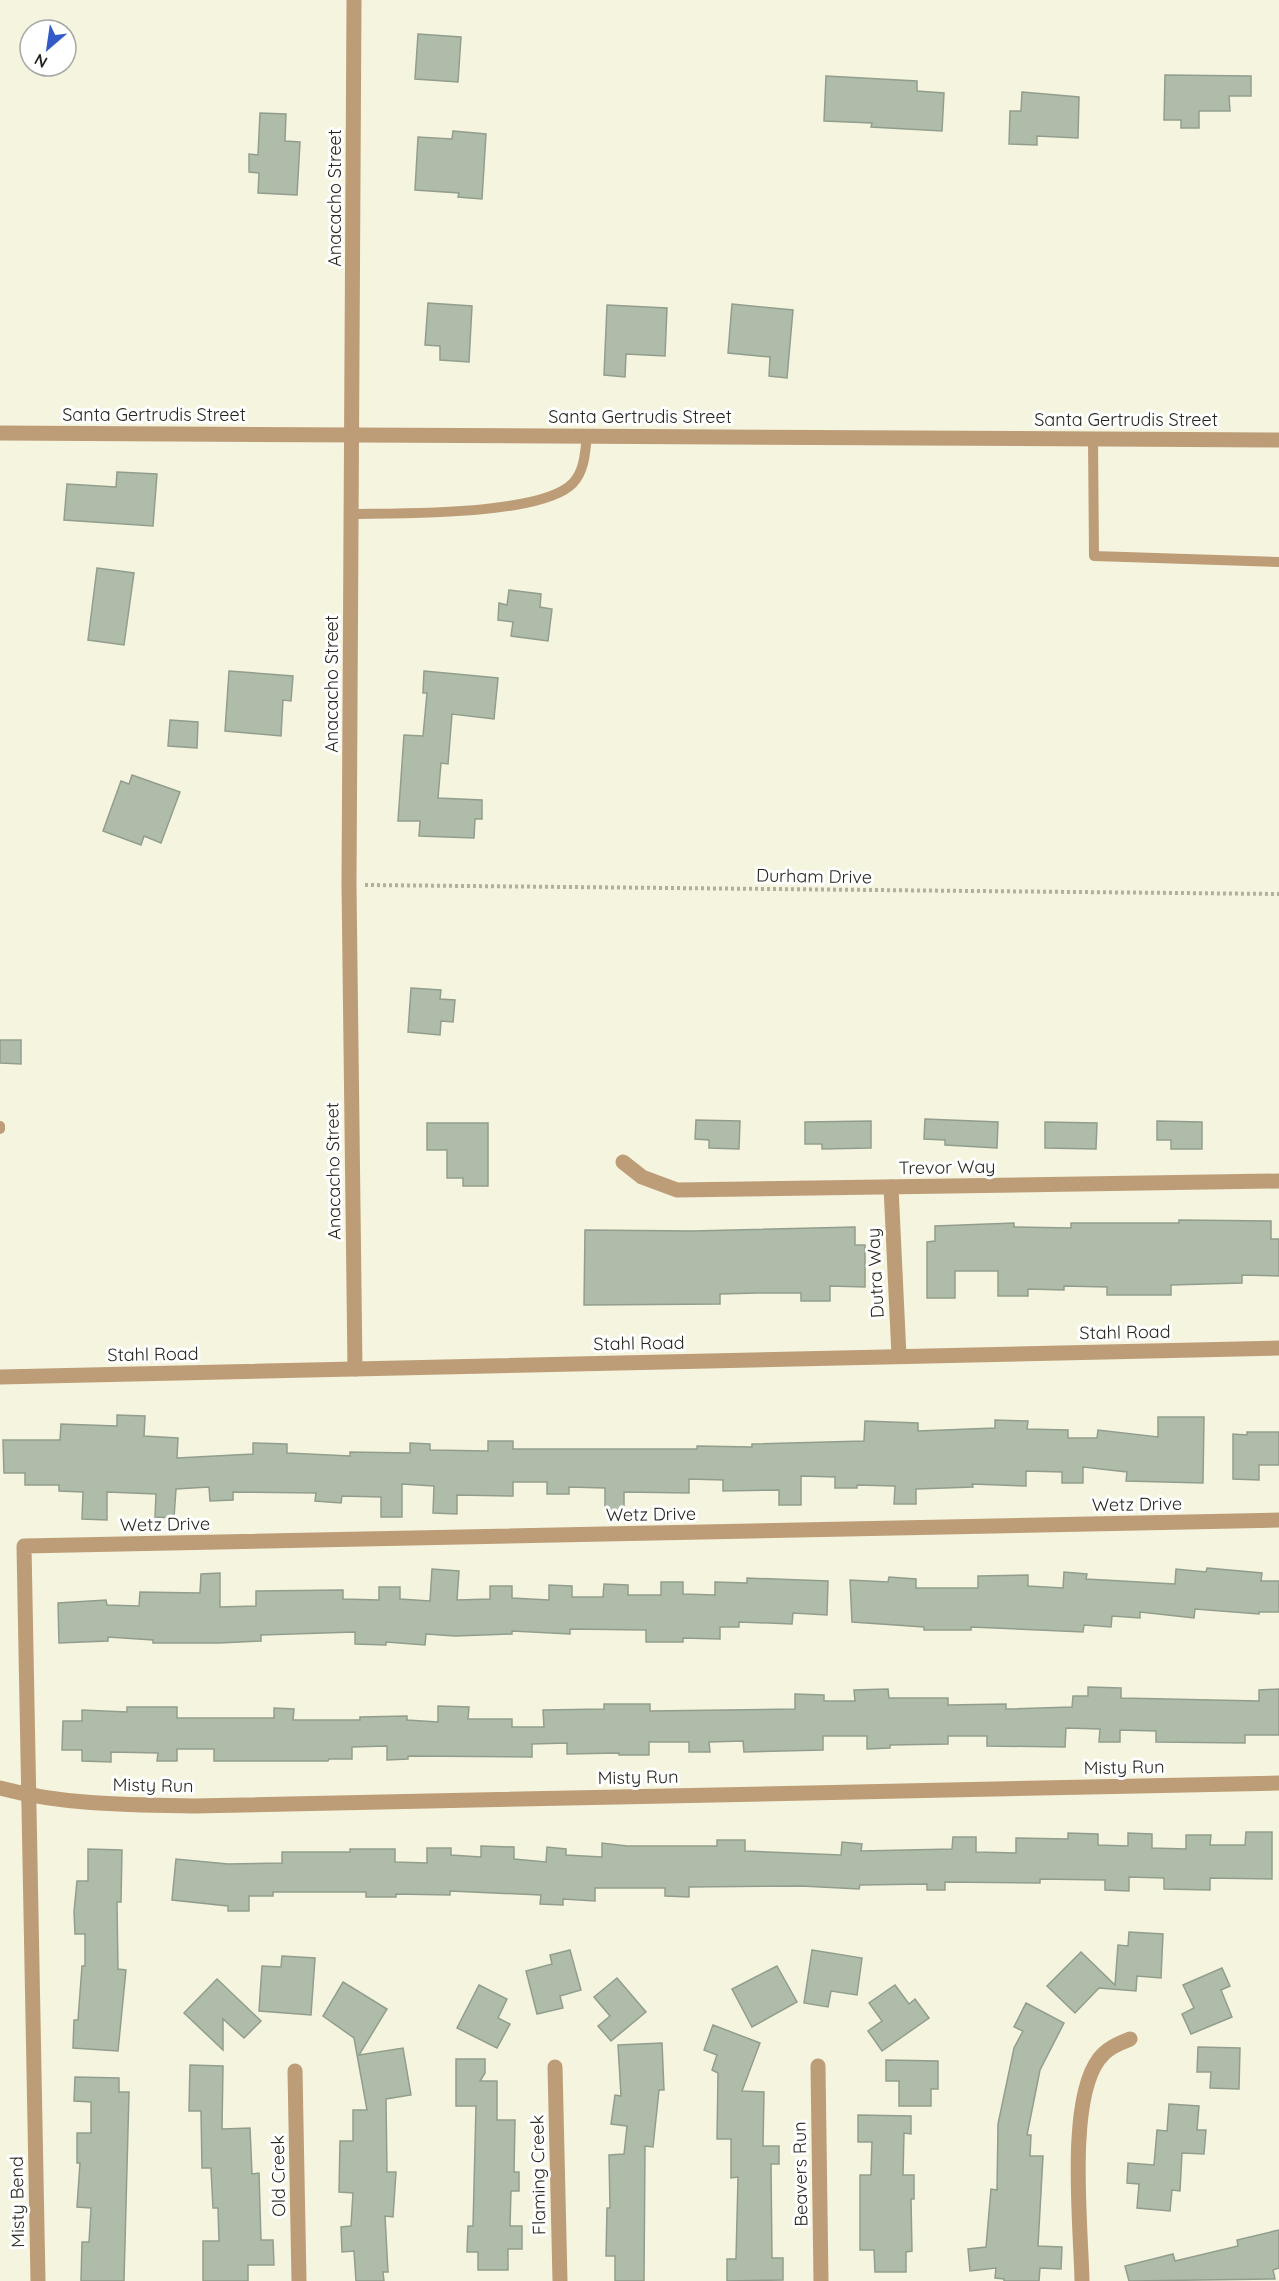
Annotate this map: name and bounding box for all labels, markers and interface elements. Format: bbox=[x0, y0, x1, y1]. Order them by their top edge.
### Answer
north arrow bbox=[18, 18, 78, 78]
text: N bbox=[31, 50, 51, 73]
street label: Anacacho Street bbox=[323, 129, 346, 267]
street label: Santa Gertrudis Street bbox=[62, 403, 246, 426]
street label: Santa Gertrudis Street bbox=[548, 405, 732, 428]
street label: Santa Gertrudis Street bbox=[1034, 408, 1218, 431]
street label: Anacacho Street bbox=[320, 615, 343, 753]
street label: Durham Drive bbox=[756, 863, 872, 889]
street label: Anacacho Street bbox=[320, 1102, 346, 1240]
street label: Trevor Way bbox=[898, 1155, 996, 1179]
street label: Dutra Way bbox=[861, 1227, 889, 1319]
street label: Stahl Road bbox=[1079, 1320, 1171, 1344]
street label: Stahl Road bbox=[593, 1331, 685, 1355]
street label: Stahl Road bbox=[107, 1342, 199, 1366]
street label: Wetz Drive bbox=[1092, 1492, 1182, 1516]
street label: Wetz Drive bbox=[606, 1502, 696, 1526]
street label: Wetz Drive bbox=[120, 1512, 210, 1536]
street label: Misty Run bbox=[1083, 1755, 1165, 1779]
street label: Misty Run bbox=[597, 1765, 679, 1789]
street label: Misty Run bbox=[112, 1773, 194, 1797]
street label: Flaming Creek bbox=[525, 2115, 551, 2235]
street label: Beavers Run bbox=[788, 2121, 812, 2227]
street label: Old Creek bbox=[266, 2135, 290, 2217]
street label: Misty Bend bbox=[5, 2156, 29, 2248]

